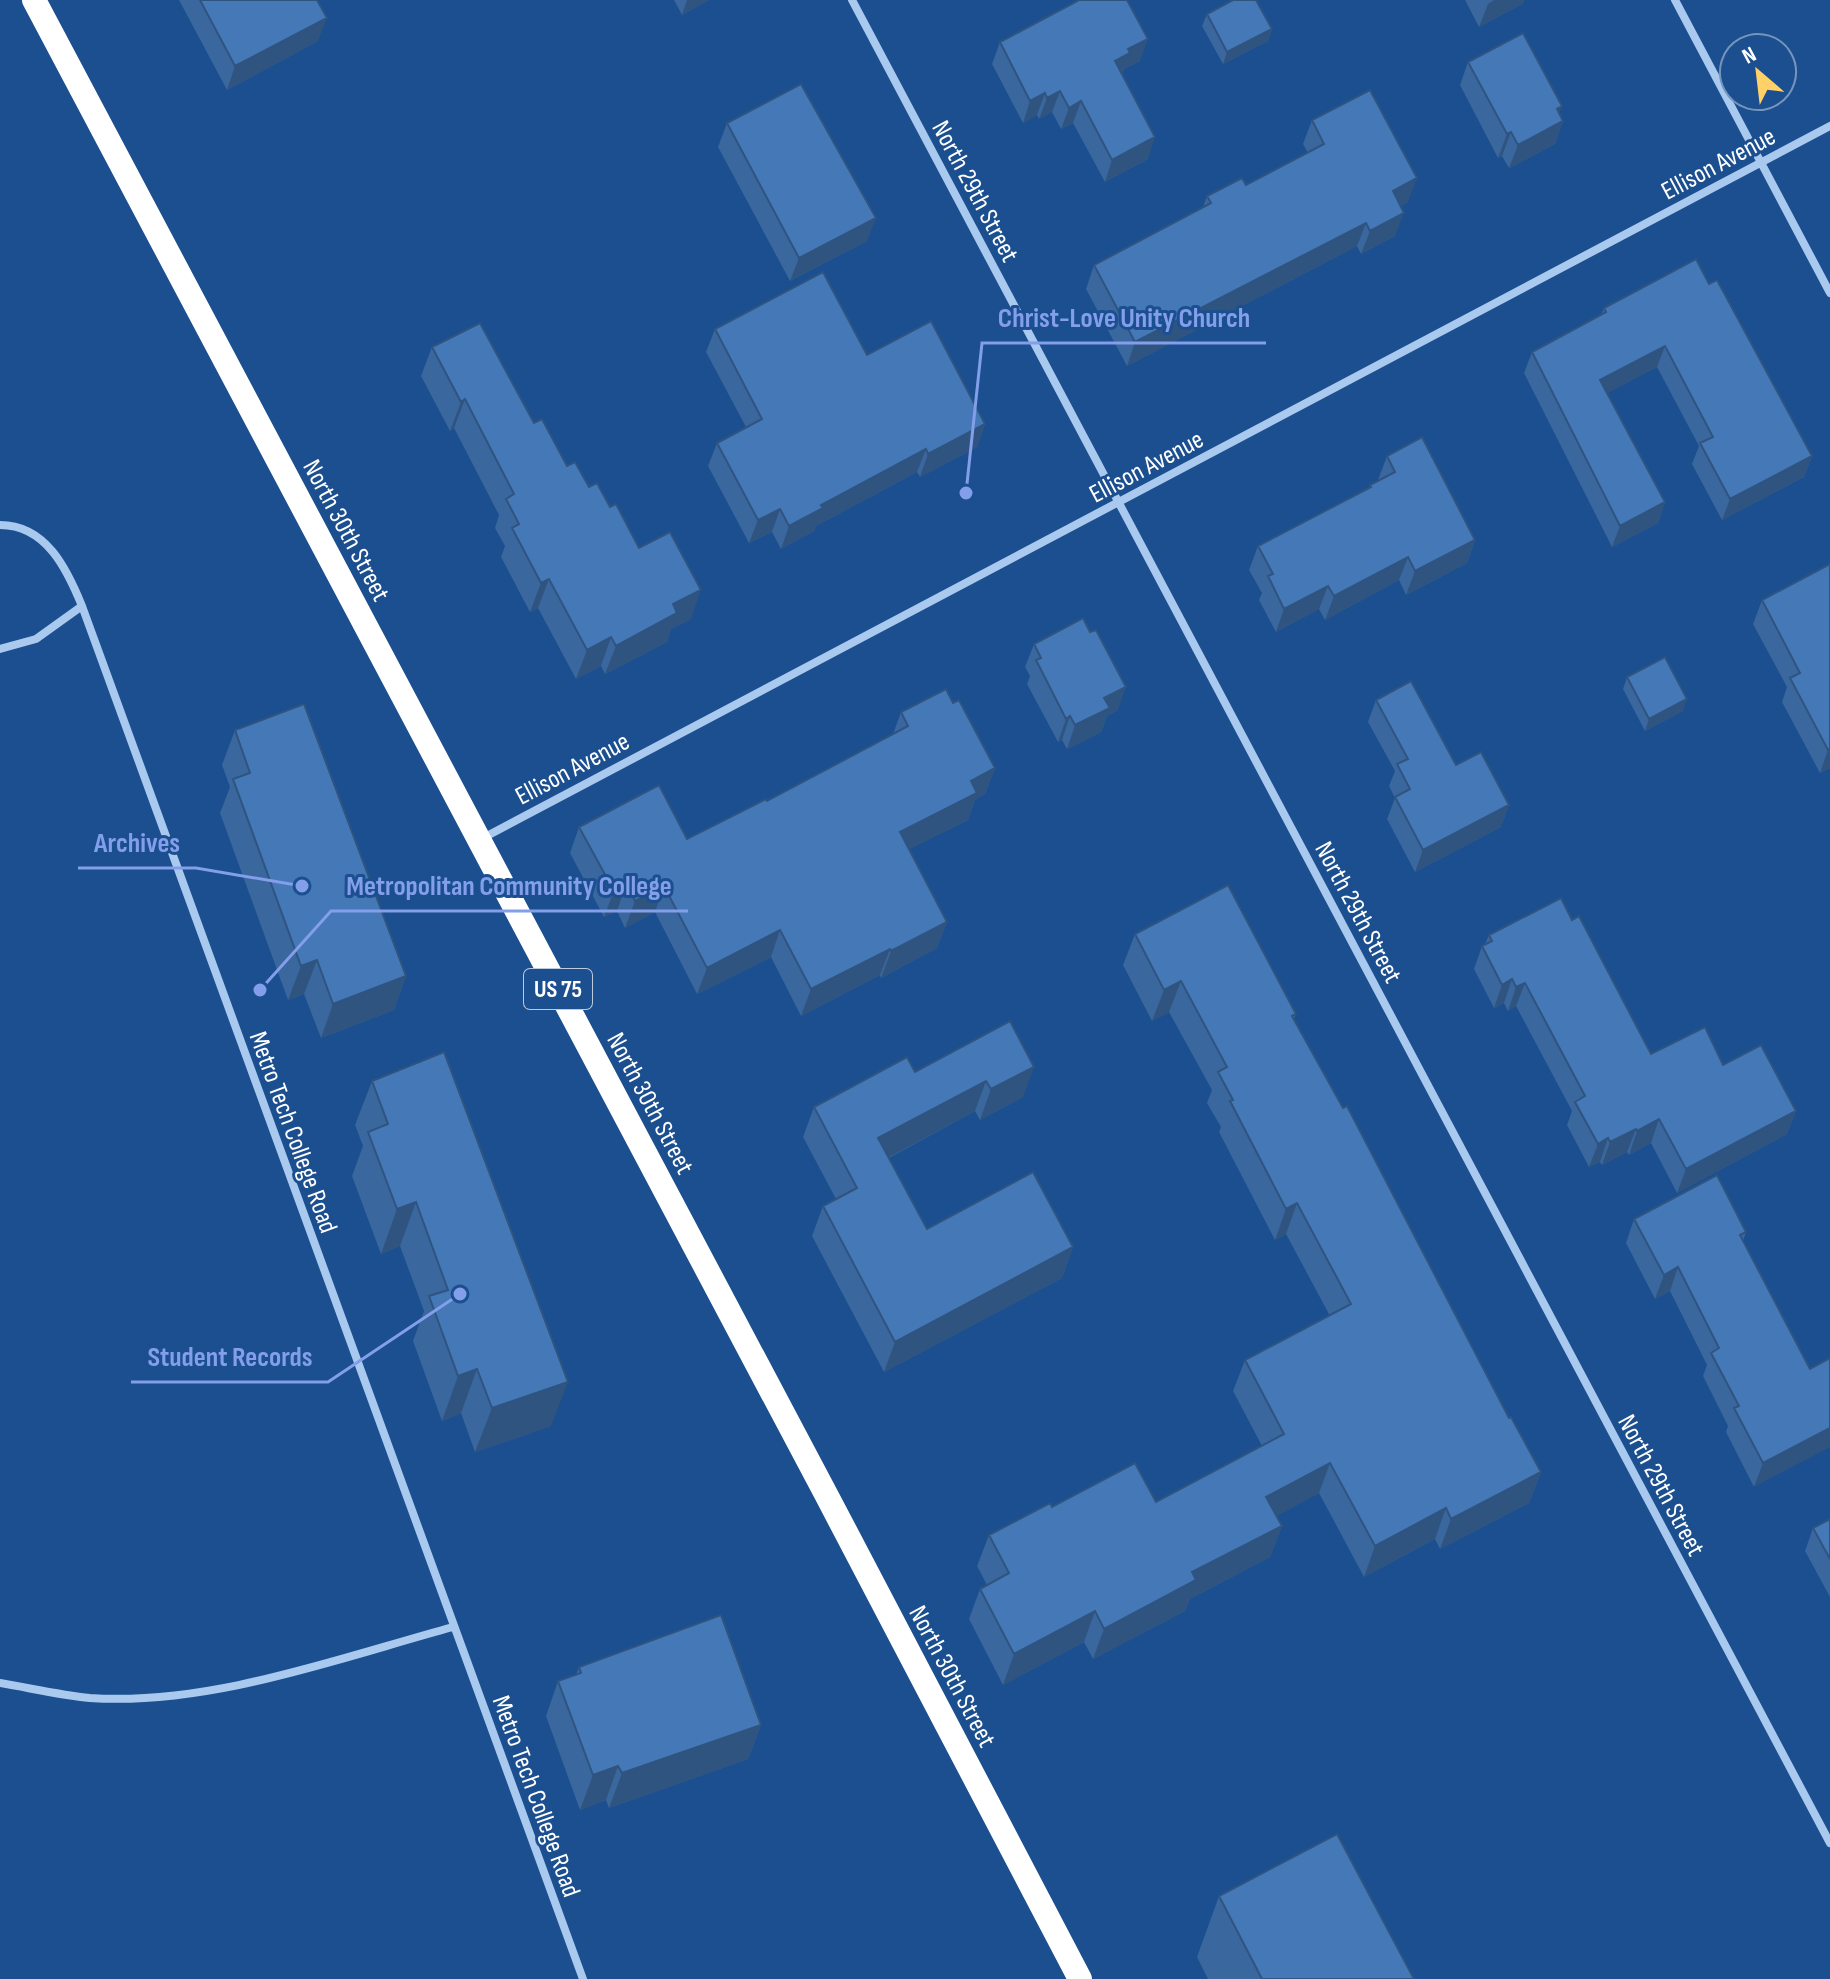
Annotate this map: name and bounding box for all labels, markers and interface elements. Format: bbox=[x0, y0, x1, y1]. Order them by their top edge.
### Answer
north arrow bbox=[1718, 32, 1798, 112]
text: N bbox=[1738, 41, 1761, 70]
street label: North 29th Street bbox=[924, 116, 1025, 268]
street label: Ellison Avenue bbox=[1656, 121, 1781, 207]
callout: Christ-Love Unity Church bbox=[982, 291, 1266, 343]
text: Christ-Love Unity Church bbox=[998, 302, 1250, 335]
street label: Ellison Avenue bbox=[1084, 424, 1209, 510]
street label: North 30th Street bbox=[295, 455, 396, 607]
street label: Ellison Avenue bbox=[510, 726, 635, 812]
callout: Archives bbox=[78, 816, 196, 868]
text: Archives bbox=[93, 827, 180, 860]
street label: North 29th Street bbox=[1307, 837, 1408, 989]
callout: Metropolitan Community College bbox=[331, 859, 688, 911]
text: Metropolitan Community College bbox=[346, 870, 672, 903]
road number: US 75 bbox=[524, 969, 592, 1009]
street label: Metro Tech College Road bbox=[242, 1028, 343, 1237]
street label: North 30th Street bbox=[599, 1028, 700, 1180]
callout: Student Records bbox=[131, 1330, 328, 1382]
text: Student Records bbox=[147, 1341, 313, 1374]
street label: North 29th Street bbox=[1610, 1410, 1711, 1562]
street label: North 30th Street bbox=[901, 1601, 1002, 1753]
street label: Metro Tech College Road bbox=[485, 1692, 586, 1901]

